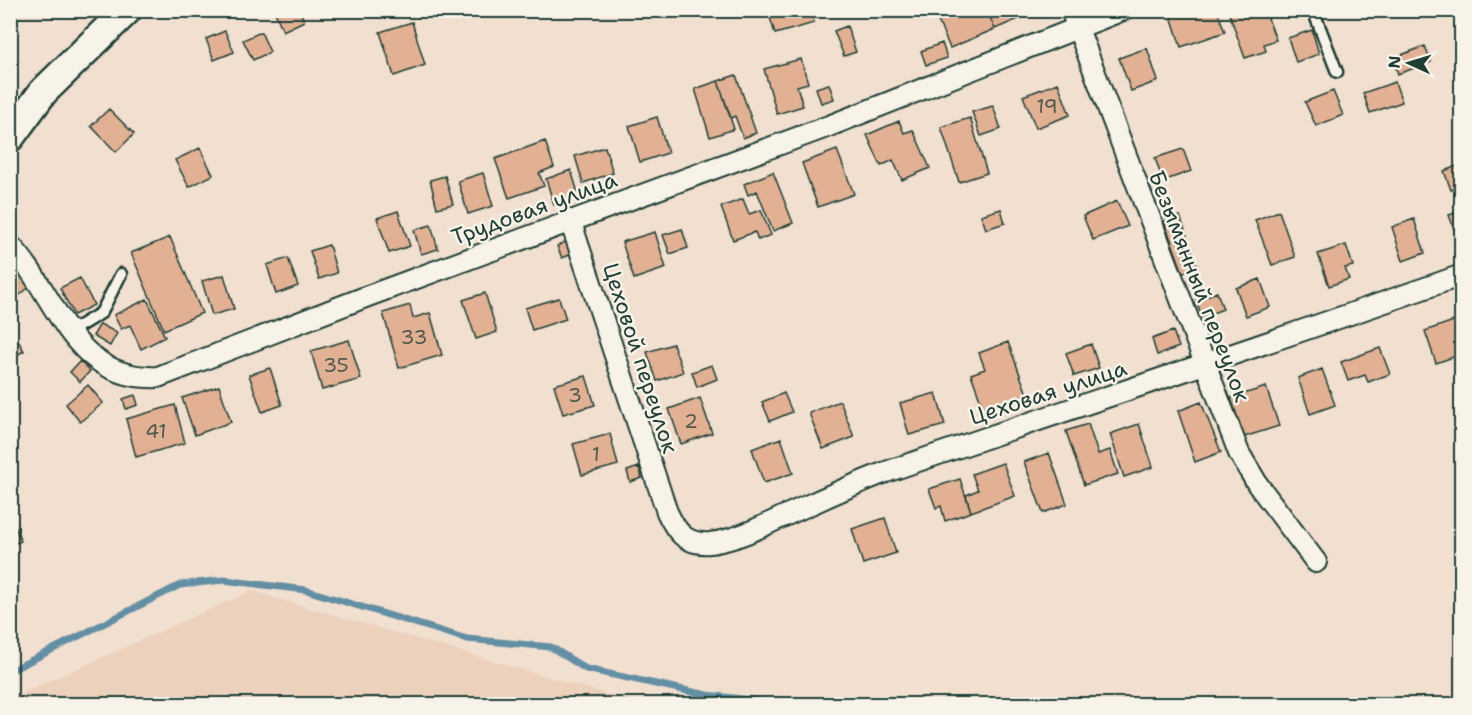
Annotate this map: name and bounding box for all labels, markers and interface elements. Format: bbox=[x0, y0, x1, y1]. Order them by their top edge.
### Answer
north arrow bbox=[1379, 33, 1439, 93]
text: N bbox=[1384, 55, 1405, 69]
house number: 19 bbox=[1036, 93, 1058, 119]
street label: Трудовая улица bbox=[447, 165, 621, 252]
street label: Безымянный переулок bbox=[1142, 166, 1257, 406]
street label: Цеховой переулок bbox=[596, 259, 685, 457]
house number: 33 bbox=[401, 324, 427, 350]
house number: 35 bbox=[323, 352, 349, 378]
street label: Цеховая улица bbox=[966, 353, 1131, 432]
house number: 3 bbox=[568, 382, 582, 408]
house number: 2 bbox=[684, 408, 698, 434]
house number: 41 bbox=[145, 418, 167, 444]
house number: 1 bbox=[592, 441, 600, 467]

